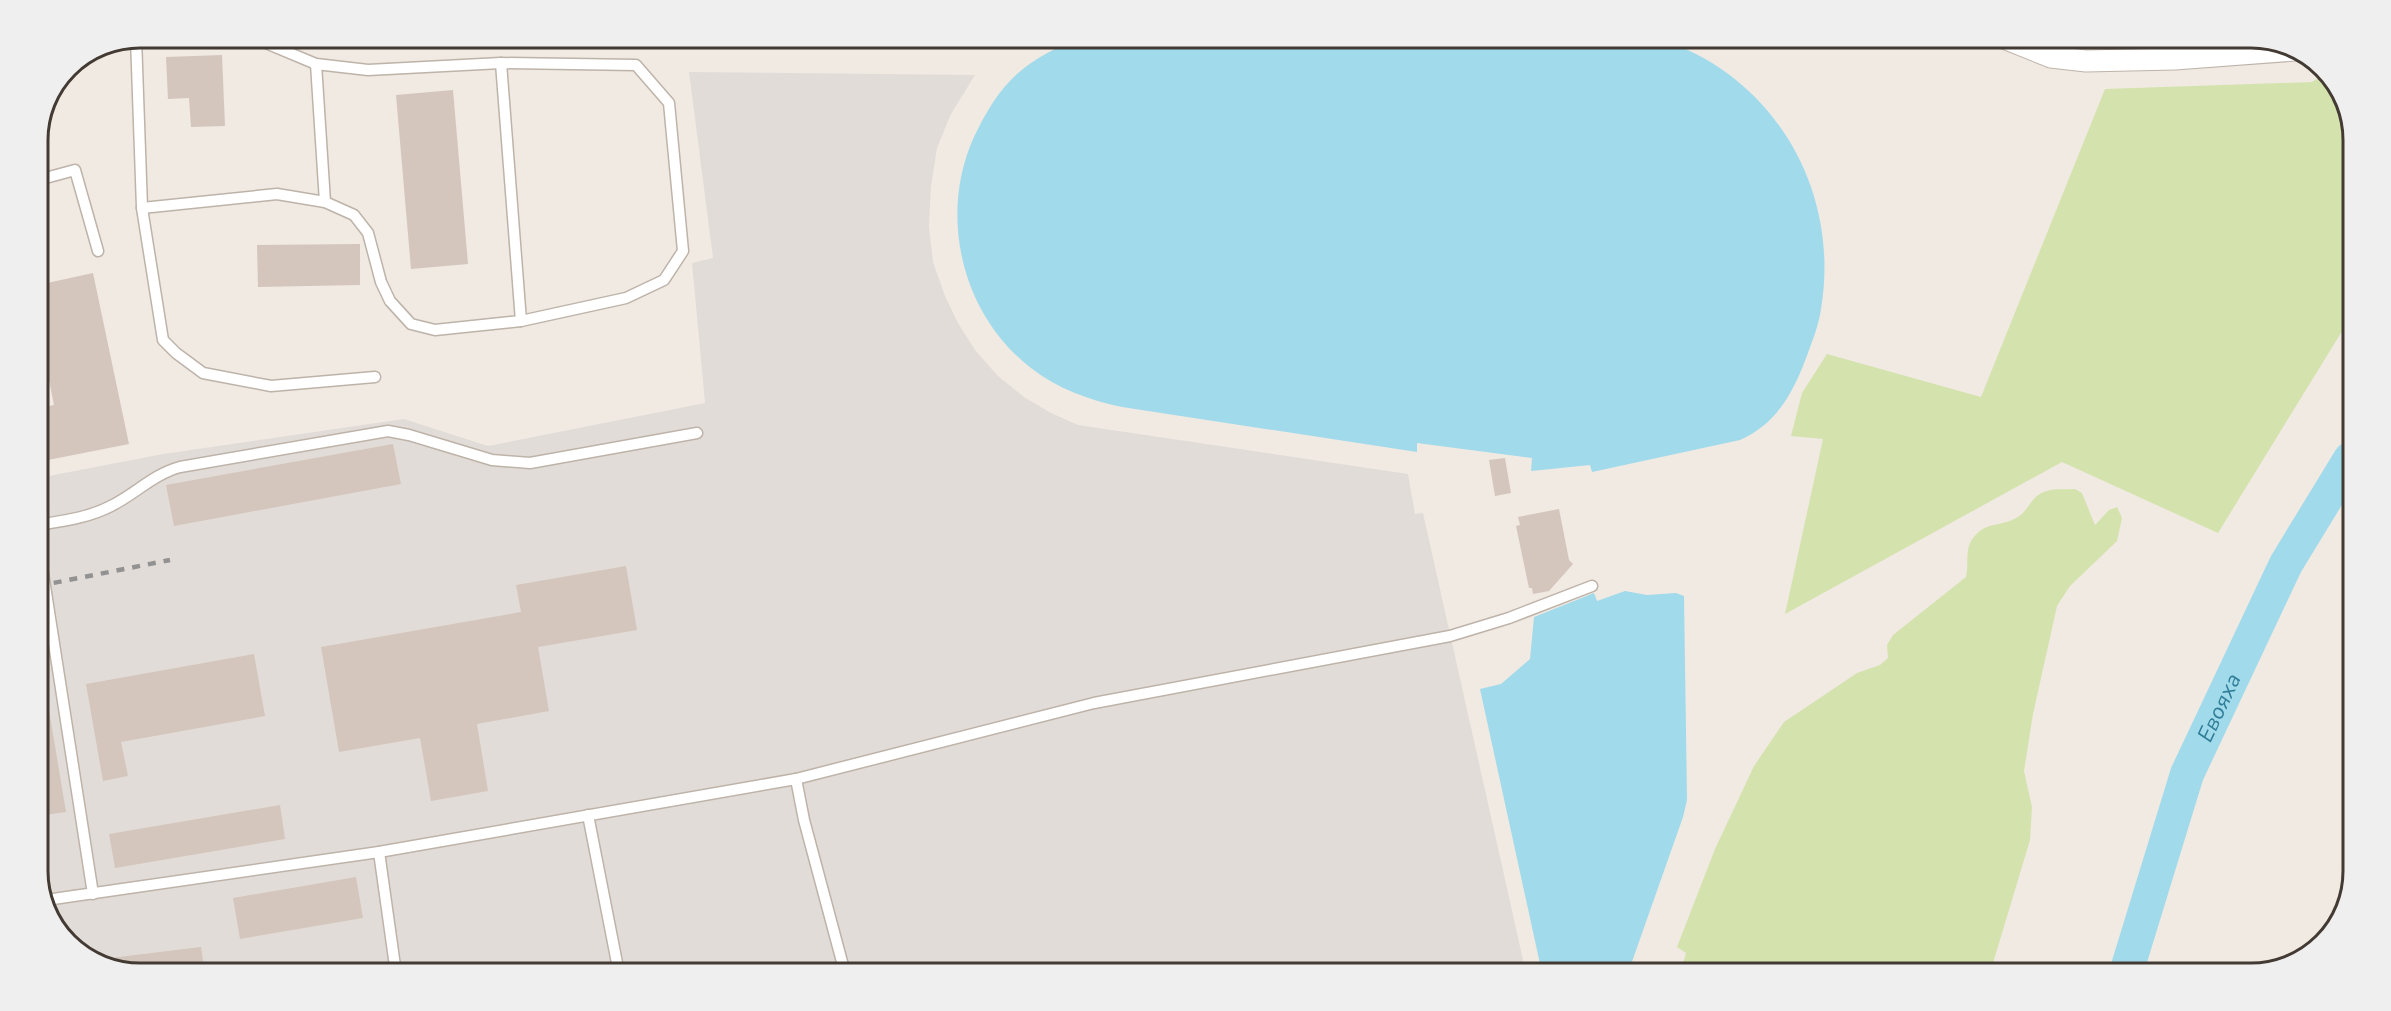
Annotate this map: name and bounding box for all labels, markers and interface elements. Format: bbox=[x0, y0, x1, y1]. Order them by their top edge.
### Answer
water label: Евояха bbox=[2190, 668, 2248, 747]

